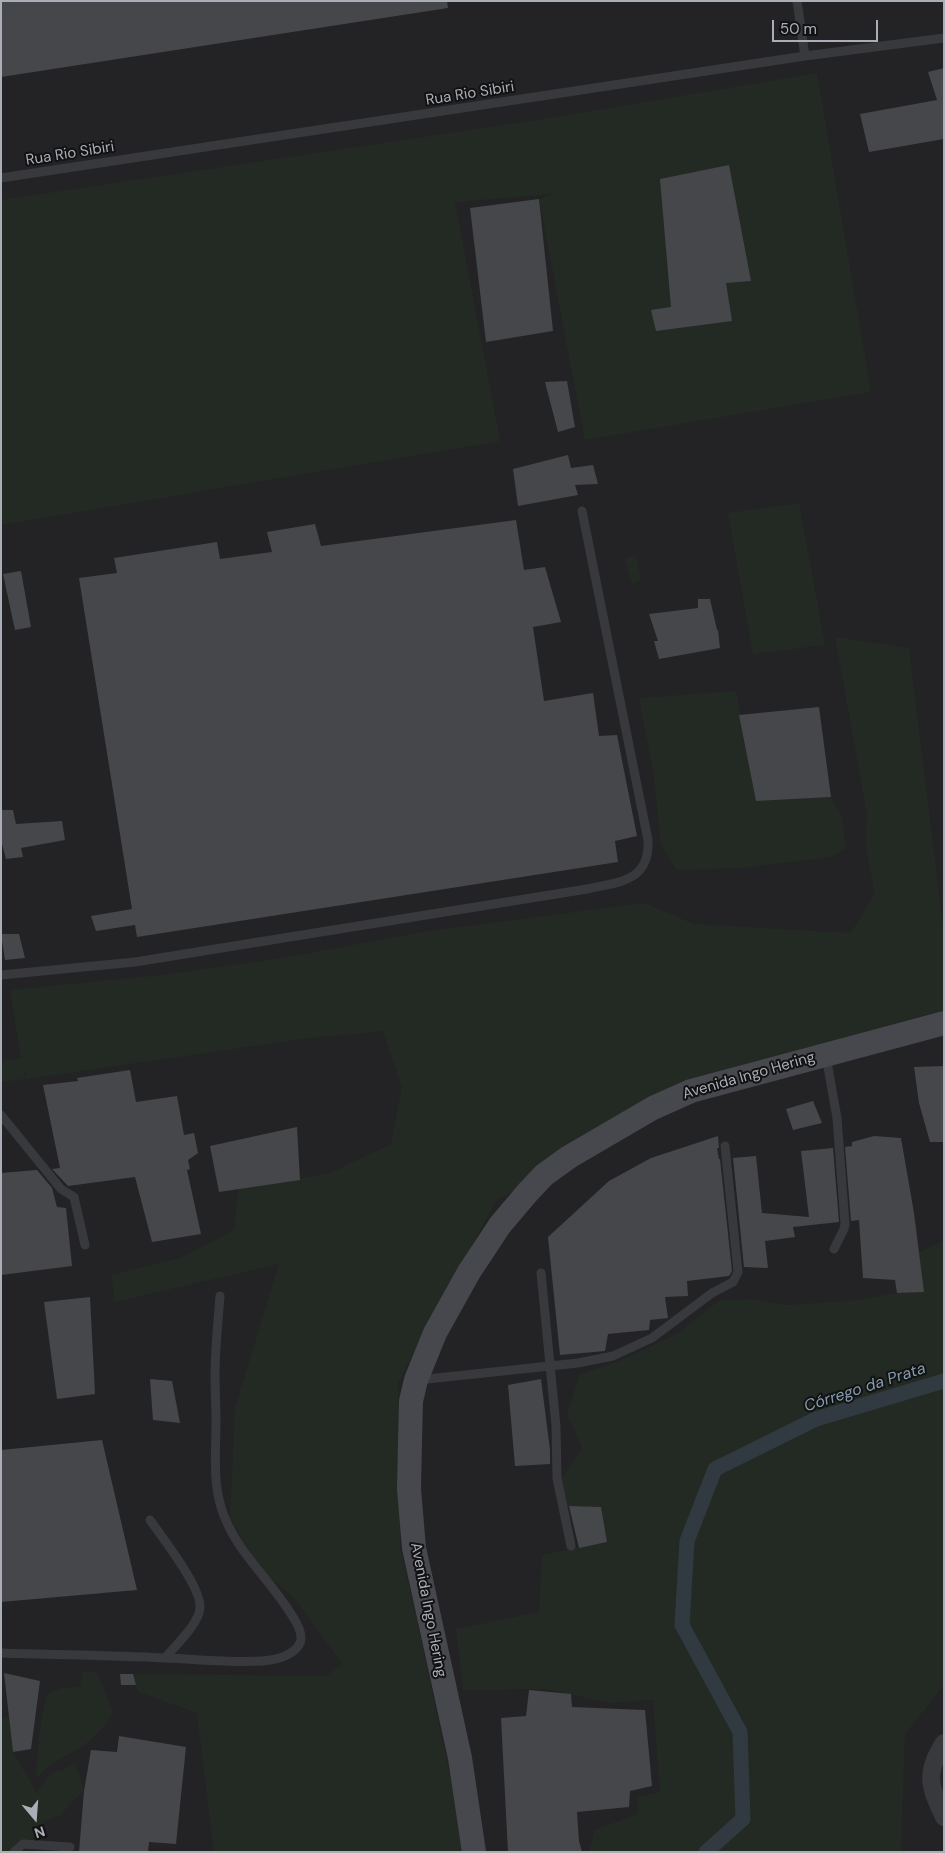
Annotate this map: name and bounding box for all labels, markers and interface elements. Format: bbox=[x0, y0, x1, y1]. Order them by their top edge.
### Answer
scale bar bbox=[775, 10, 881, 42]
text: 50 m bbox=[780, 19, 817, 39]
street label: Rua Rio Sibiri bbox=[424, 78, 516, 110]
street label: Rua Rio Sibiri bbox=[24, 138, 116, 170]
street label: Avenida Ingo Hering bbox=[681, 1048, 817, 1104]
water label: Córrego da Prata bbox=[802, 1359, 928, 1417]
street label: Avenida Ingo Hering bbox=[406, 1541, 450, 1679]
north arrow bbox=[10, 1793, 60, 1843]
text: N bbox=[32, 1822, 47, 1842]

